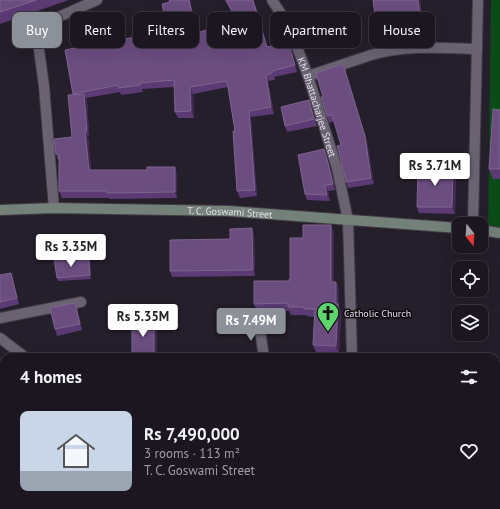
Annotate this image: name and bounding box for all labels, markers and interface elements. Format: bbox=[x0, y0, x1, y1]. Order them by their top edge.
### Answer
chip: Buy bbox=[12, 12, 62, 48]
chip: Rent bbox=[70, 12, 125, 48]
chip: Filters bbox=[133, 12, 199, 48]
chip: New bbox=[207, 12, 262, 48]
chip: Apartment bbox=[270, 12, 361, 48]
chip: House bbox=[369, 12, 435, 48]
street label: KM Bhattacharjee Street bbox=[295, 55, 340, 159]
pin: Rs 3.71M bbox=[394, 153, 476, 187]
text: Rs 3.71M bbox=[409, 157, 461, 174]
street label: T. C. Goswami Street bbox=[187, 204, 274, 221]
north arrow bbox=[452, 217, 488, 253]
map controls bbox=[452, 217, 488, 341]
pin: Rs 3.35M bbox=[30, 234, 112, 268]
text: Rs 3.35M bbox=[45, 238, 97, 255]
button: locate bbox=[452, 261, 488, 297]
church icon: Catholic Church bbox=[315, 300, 341, 333]
pin: Rs 5.35M bbox=[102, 304, 184, 338]
button: layers bbox=[452, 305, 488, 341]
place label: Catholic Church bbox=[344, 307, 411, 320]
text: Rs 5.35M bbox=[117, 308, 169, 325]
pin: Rs 7.49M bbox=[210, 308, 292, 342]
text: Rs 7.49M bbox=[226, 312, 276, 329]
text: 4 homes bbox=[20, 366, 82, 388]
icon: filters bbox=[458, 366, 480, 388]
text: Rs 7,490,000 bbox=[144, 423, 240, 445]
icon: home bbox=[52, 427, 100, 475]
icon: heart bbox=[458, 440, 480, 462]
text: 3 rooms · 113 m² bbox=[144, 445, 240, 462]
text: T. C. Goswami Street bbox=[144, 462, 255, 479]

